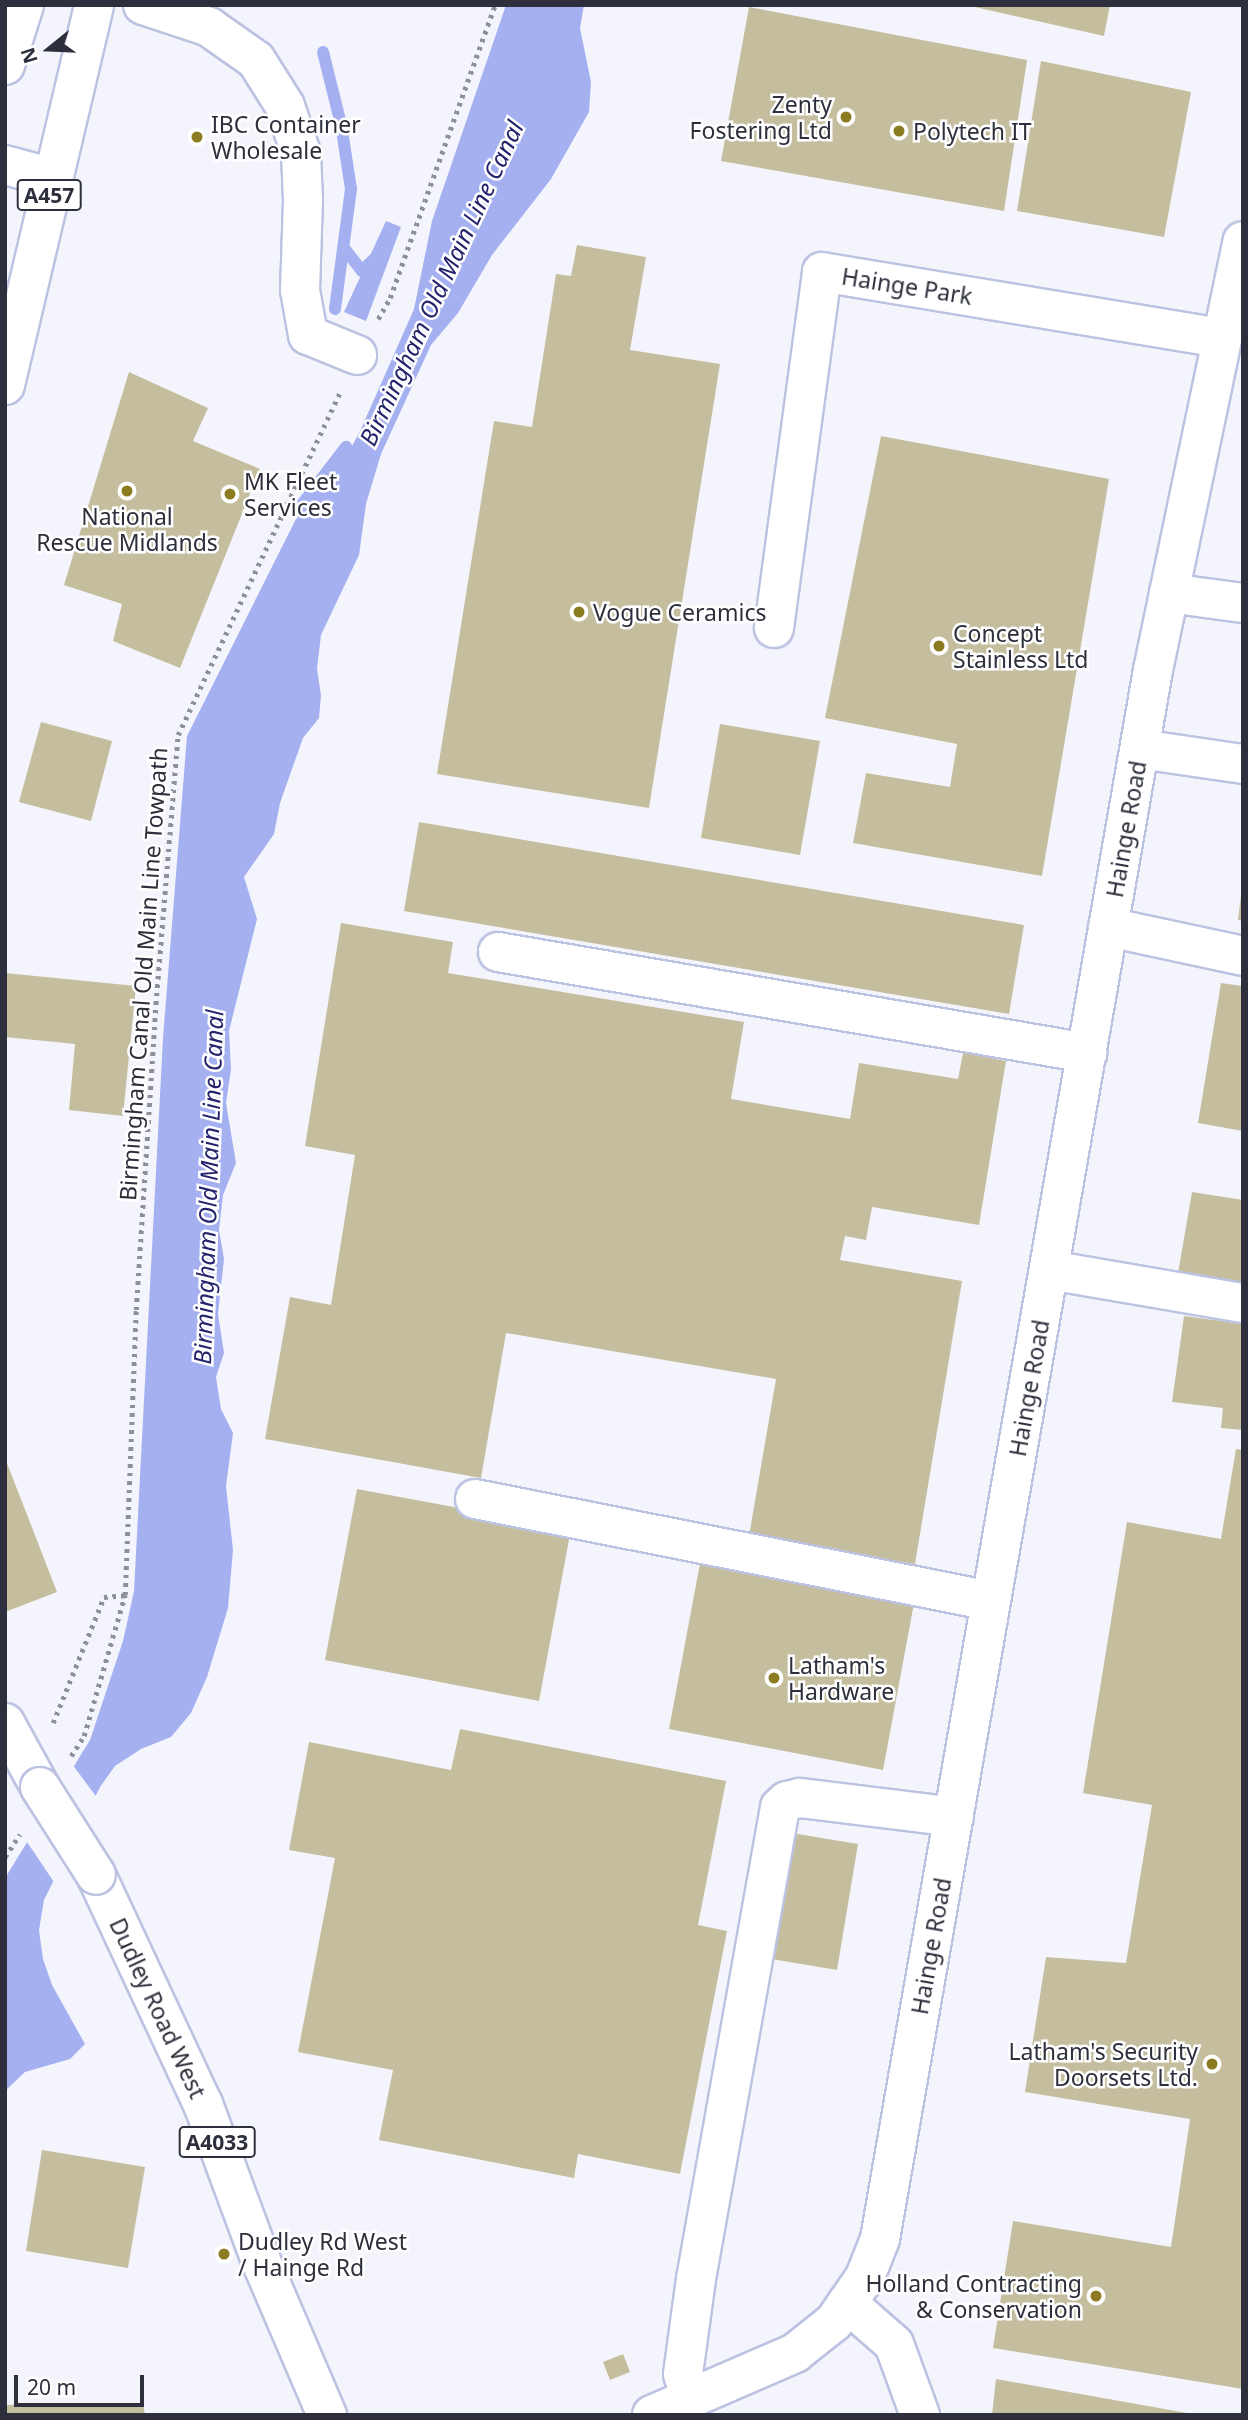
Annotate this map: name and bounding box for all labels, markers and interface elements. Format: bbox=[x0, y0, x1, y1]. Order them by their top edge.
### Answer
north arrow bbox=[14, 14, 84, 84]
text: N bbox=[14, 44, 44, 67]
place label: Zenty Fostering Ltd bbox=[690, 90, 832, 144]
marker: Zenty Fostering Ltd bbox=[838, 109, 854, 125]
place label: IBC Container Wholesale bbox=[211, 110, 361, 164]
water label: Birmingham Old Main Line Canal bbox=[353, 116, 529, 450]
place label: Polytech IT bbox=[913, 117, 1032, 145]
marker: Polytech IT bbox=[891, 123, 907, 139]
marker: IBC Container Wholesale bbox=[189, 129, 205, 145]
road number: A457 bbox=[16, 178, 82, 212]
street label: Hainge Park bbox=[840, 262, 974, 310]
place label: MK Fleet Services bbox=[244, 467, 337, 521]
marker: National Rescue Midlands bbox=[119, 483, 135, 499]
marker: MK Fleet Services bbox=[222, 486, 238, 502]
place label: National Rescue Midlands bbox=[36, 502, 218, 556]
place label: Vogue Ceramics bbox=[593, 598, 767, 626]
marker: Vogue Ceramics bbox=[571, 604, 587, 620]
place label: Concept Stainless Ltd bbox=[953, 619, 1088, 673]
marker: Concept Stainless Ltd bbox=[931, 638, 947, 654]
street label: Birmingham Canal Old Main Line Towpath bbox=[113, 746, 173, 1202]
street label: Hainge Road bbox=[1100, 758, 1152, 900]
water label: Birmingham Old Main Line Canal bbox=[187, 1009, 229, 1365]
street label: Hainge Road bbox=[1003, 1317, 1055, 1459]
place label: Latham's Hardware bbox=[788, 1651, 894, 1705]
marker: Latham's Hardware bbox=[766, 1670, 782, 1686]
street label: Hainge Road bbox=[905, 1875, 957, 2017]
street label: Dudley Road West bbox=[104, 1913, 212, 2103]
place label: Latham's Security Doorsets Ltd. bbox=[1009, 2037, 1198, 2091]
marker: Latham's Security Doorsets Ltd. bbox=[1204, 2056, 1220, 2072]
road number: A4033 bbox=[178, 2124, 256, 2160]
place label: Dudley Rd West / Hainge Rd bbox=[238, 2227, 407, 2281]
marker: Dudley Rd West / Hainge Rd bbox=[216, 2246, 232, 2262]
place label: Holland Contracting & Conservation bbox=[865, 2269, 1082, 2323]
marker: Holland Contracting & Conservation bbox=[1088, 2288, 1104, 2304]
scale bar bbox=[18, 2360, 147, 2404]
text: 20 m bbox=[27, 2373, 76, 2401]

